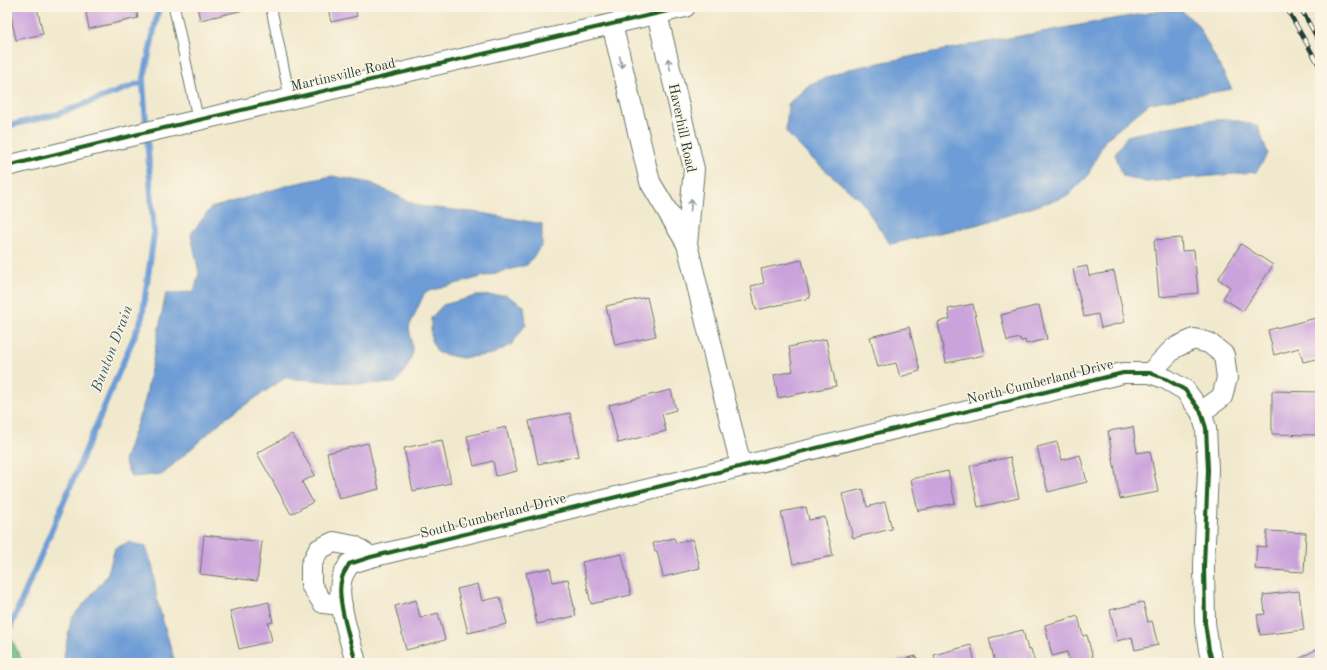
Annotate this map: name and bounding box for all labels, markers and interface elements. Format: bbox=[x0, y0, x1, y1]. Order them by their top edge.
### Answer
one-way arrow bbox=[618, 55, 626, 68]
street label: Martinsville Road bbox=[289, 56, 397, 94]
one-way arrow bbox=[664, 58, 672, 71]
street label: Haverhill Road bbox=[666, 82, 698, 174]
one-way arrow bbox=[687, 199, 694, 212]
water label: Bunton Drain bbox=[89, 303, 137, 395]
street label: North Cumberland Drive bbox=[965, 357, 1115, 407]
street label: South Cumberland Drive bbox=[419, 491, 567, 541]

